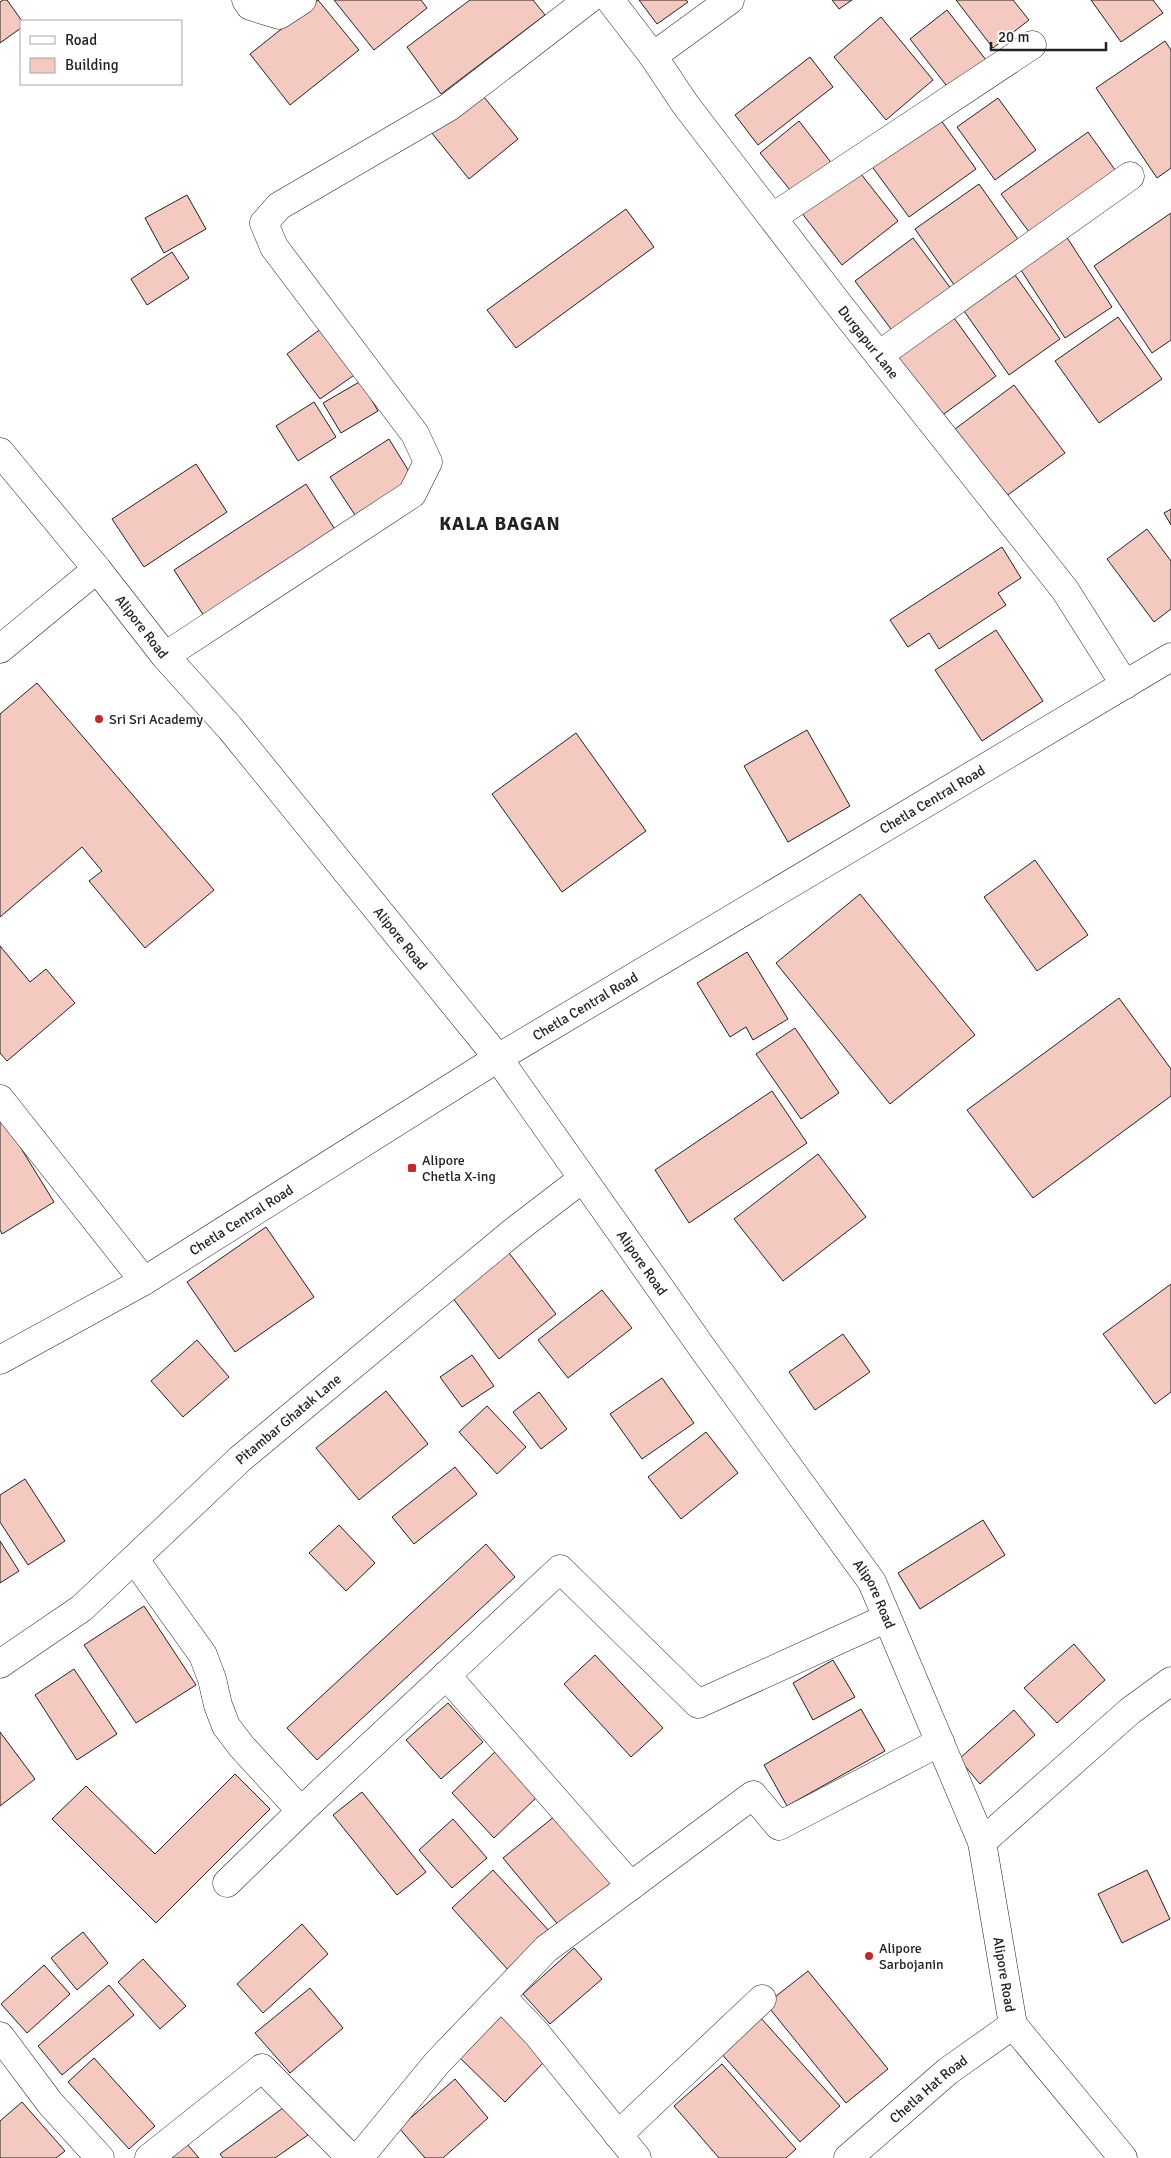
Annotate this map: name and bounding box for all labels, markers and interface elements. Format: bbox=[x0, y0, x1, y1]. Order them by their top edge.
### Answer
legend bbox=[20, 20, 182, 85]
scale bar bbox=[991, 20, 1106, 52]
text: 20 m bbox=[998, 28, 1029, 46]
text: Road bbox=[65, 31, 97, 49]
text: Building bbox=[65, 56, 119, 74]
street label: Durgapur Lane bbox=[834, 302, 902, 382]
district label: KALA BAGAN bbox=[439, 512, 561, 536]
street label: Alipore Road bbox=[111, 592, 172, 662]
place label: Sri Sri Academy bbox=[109, 711, 204, 728]
marker: Sri Sri Academy bbox=[93, 713, 105, 725]
street label: Chetla Central Road bbox=[877, 762, 988, 838]
street label: Alipore Road bbox=[370, 904, 431, 973]
street label: Chetla Central Road bbox=[530, 969, 641, 1044]
place label: Alipore Chetla X-ing bbox=[422, 1152, 496, 1185]
marker: Alipore Chetla X-ing bbox=[406, 1162, 418, 1174]
street label: Chetla Central Road bbox=[186, 1181, 296, 1259]
street label: Alipore Road bbox=[613, 1227, 671, 1299]
street label: Pitambar Ghatak Lane bbox=[232, 1371, 345, 1468]
street label: Alipore Road bbox=[849, 1556, 899, 1631]
street label: Alipore Road bbox=[989, 1936, 1019, 2013]
place label: Alipore Sarbojanin bbox=[879, 1940, 944, 1973]
marker: Alipore Sarbojanin bbox=[863, 1950, 875, 1962]
street label: Chetla Hat Road bbox=[886, 2052, 971, 2127]

